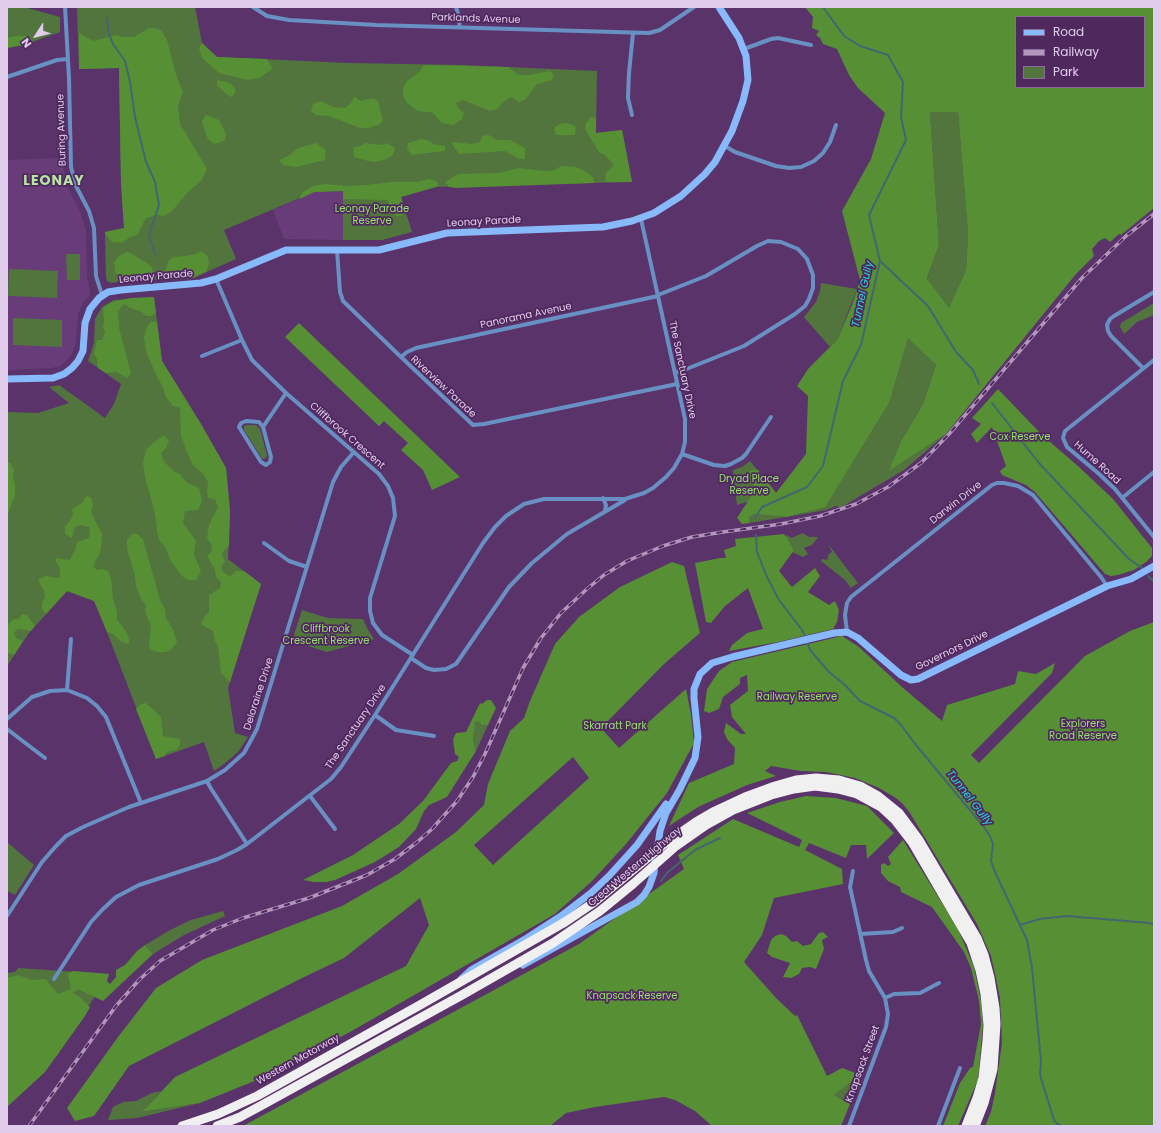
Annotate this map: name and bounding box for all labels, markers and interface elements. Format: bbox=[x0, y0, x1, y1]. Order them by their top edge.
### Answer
street label: Parklands Avenue bbox=[431, 11, 521, 27]
north arrow bbox=[16, 16, 56, 56]
legend bbox=[1015, 16, 1145, 88]
text: Road bbox=[1053, 23, 1084, 40]
text: N bbox=[17, 35, 35, 51]
text: Railway bbox=[1053, 43, 1099, 60]
text: Park bbox=[1053, 63, 1079, 80]
street label: Buring Avenue bbox=[55, 94, 69, 166]
district label: LEONAY bbox=[23, 173, 85, 189]
park label: Leonay Parade Reserve bbox=[335, 203, 409, 226]
street label: Leonay Parade bbox=[447, 214, 521, 230]
water label: Tunnel Gully bbox=[850, 260, 876, 328]
street label: Leonay Parade bbox=[118, 268, 194, 286]
street label: Panorama Avenue bbox=[479, 300, 573, 332]
street label: The Sanctuary Drive bbox=[666, 320, 698, 420]
street label: Riverview Parade bbox=[408, 354, 478, 420]
street label: Cliffbrook Crescent bbox=[307, 400, 387, 472]
park label: Cox Reserve bbox=[990, 431, 1050, 443]
street label: Hume Road bbox=[1071, 439, 1123, 487]
park label: Dryad Place Reserve bbox=[719, 473, 779, 496]
street label: Darwin Drive bbox=[928, 479, 984, 527]
park label: Cliffbrook Crescent Reserve bbox=[282, 623, 370, 646]
street label: Governors Drive bbox=[914, 628, 990, 674]
street label: Deloraine Drive bbox=[242, 656, 276, 732]
street label: The Sanctuary Drive bbox=[323, 682, 389, 772]
park label: Railway Reserve bbox=[757, 691, 837, 703]
park label: Explorers Road Reserve bbox=[1049, 718, 1117, 742]
park label: Skarratt Park bbox=[583, 720, 647, 732]
water label: Tunnel Gully bbox=[943, 768, 995, 828]
street label: Great Western Highway bbox=[586, 825, 684, 909]
park label: Knapsack Reserve bbox=[586, 990, 678, 1002]
street label: Knapsack Street bbox=[843, 1024, 883, 1104]
street label: Western Motorway bbox=[254, 1032, 342, 1088]

